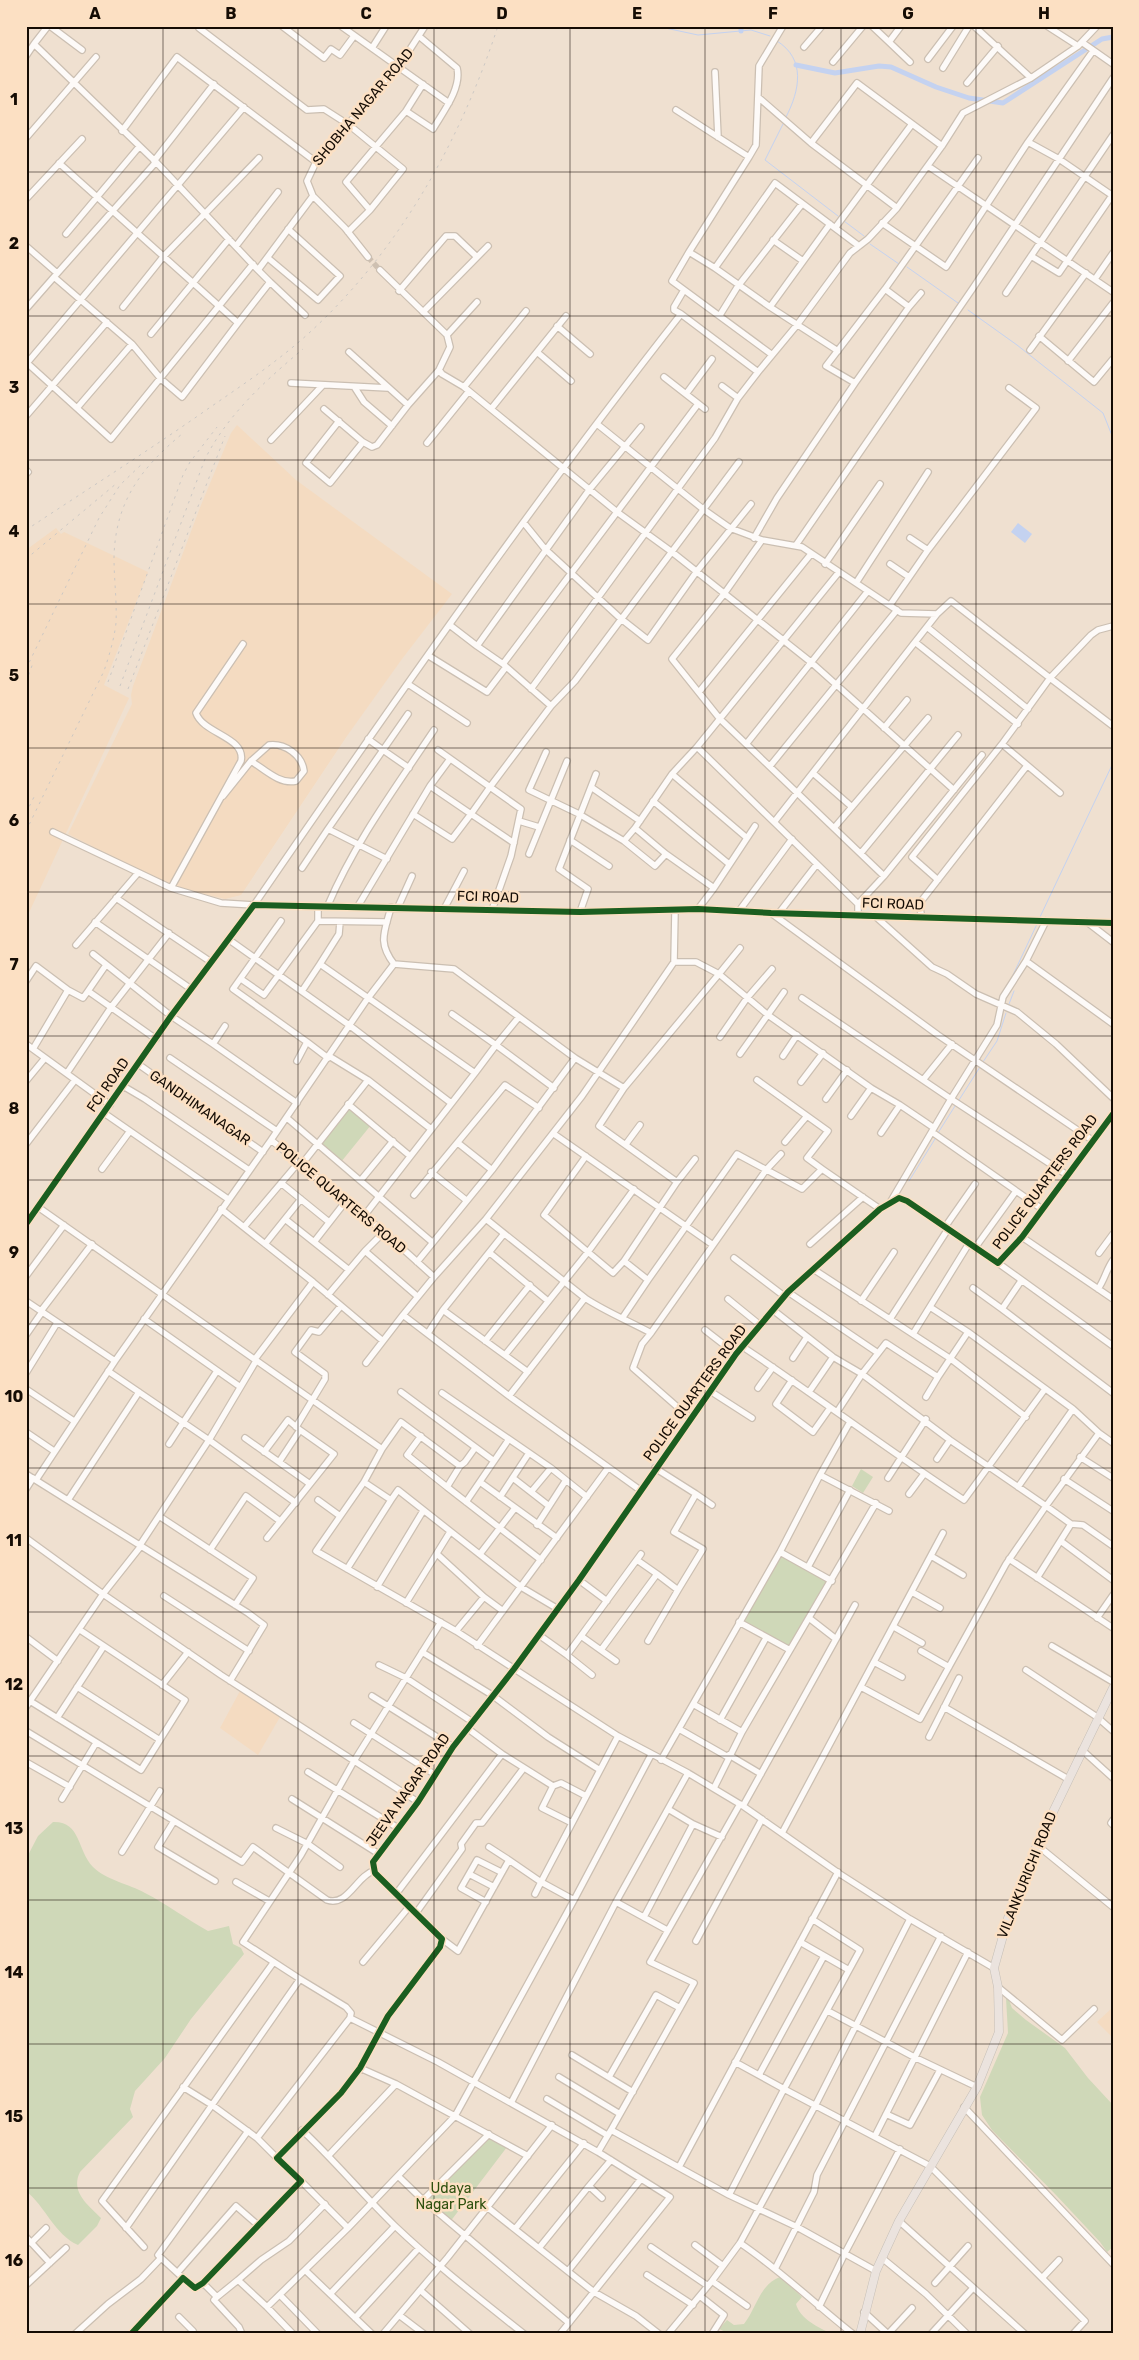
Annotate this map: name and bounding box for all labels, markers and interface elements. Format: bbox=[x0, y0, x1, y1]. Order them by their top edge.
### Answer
text: A bbox=[89, 4, 101, 23]
text: B bbox=[225, 4, 237, 23]
text: C bbox=[360, 4, 372, 23]
text: D bbox=[496, 4, 508, 23]
text: E bbox=[632, 4, 642, 23]
text: F bbox=[768, 4, 778, 23]
text: G bbox=[902, 4, 914, 23]
text: H bbox=[1038, 4, 1050, 23]
street label: SHOBHA NAGAR ROAD bbox=[309, 45, 417, 169]
text: 1 bbox=[10, 90, 18, 109]
text: 2 bbox=[9, 234, 19, 253]
text: 3 bbox=[9, 378, 19, 397]
text: 4 bbox=[9, 522, 20, 541]
text: 5 bbox=[9, 666, 19, 685]
text: 6 bbox=[9, 811, 19, 830]
street label: FCI ROAD bbox=[457, 887, 519, 907]
street label: FCI ROAD bbox=[862, 894, 924, 914]
text: 7 bbox=[9, 955, 19, 974]
street label: FCI ROAD bbox=[83, 1055, 133, 1115]
street label: GANDHIMANAGAR bbox=[146, 1067, 254, 1149]
text: 8 bbox=[9, 1099, 20, 1118]
street label: POLICE QUARTERS ROAD bbox=[989, 1111, 1101, 1253]
street label: POLICE QUARTERS ROAD bbox=[273, 1139, 409, 1257]
text: 9 bbox=[9, 1243, 19, 1262]
street label: POLICE QUARTERS ROAD bbox=[640, 1322, 750, 1464]
text: 10 bbox=[5, 1387, 24, 1406]
text: 11 bbox=[6, 1531, 22, 1550]
text: 12 bbox=[5, 1675, 23, 1694]
street label: JEEVA NAGAR ROAD bbox=[362, 1730, 454, 1850]
street label: VILANKURICHI ROAD bbox=[994, 1809, 1060, 1941]
text: 13 bbox=[5, 1819, 23, 1838]
text: 14 bbox=[5, 1963, 24, 1982]
text: 15 bbox=[5, 2107, 23, 2126]
park label: Udaya Nagar Park bbox=[415, 2180, 487, 2213]
text: 16 bbox=[5, 2251, 23, 2270]

